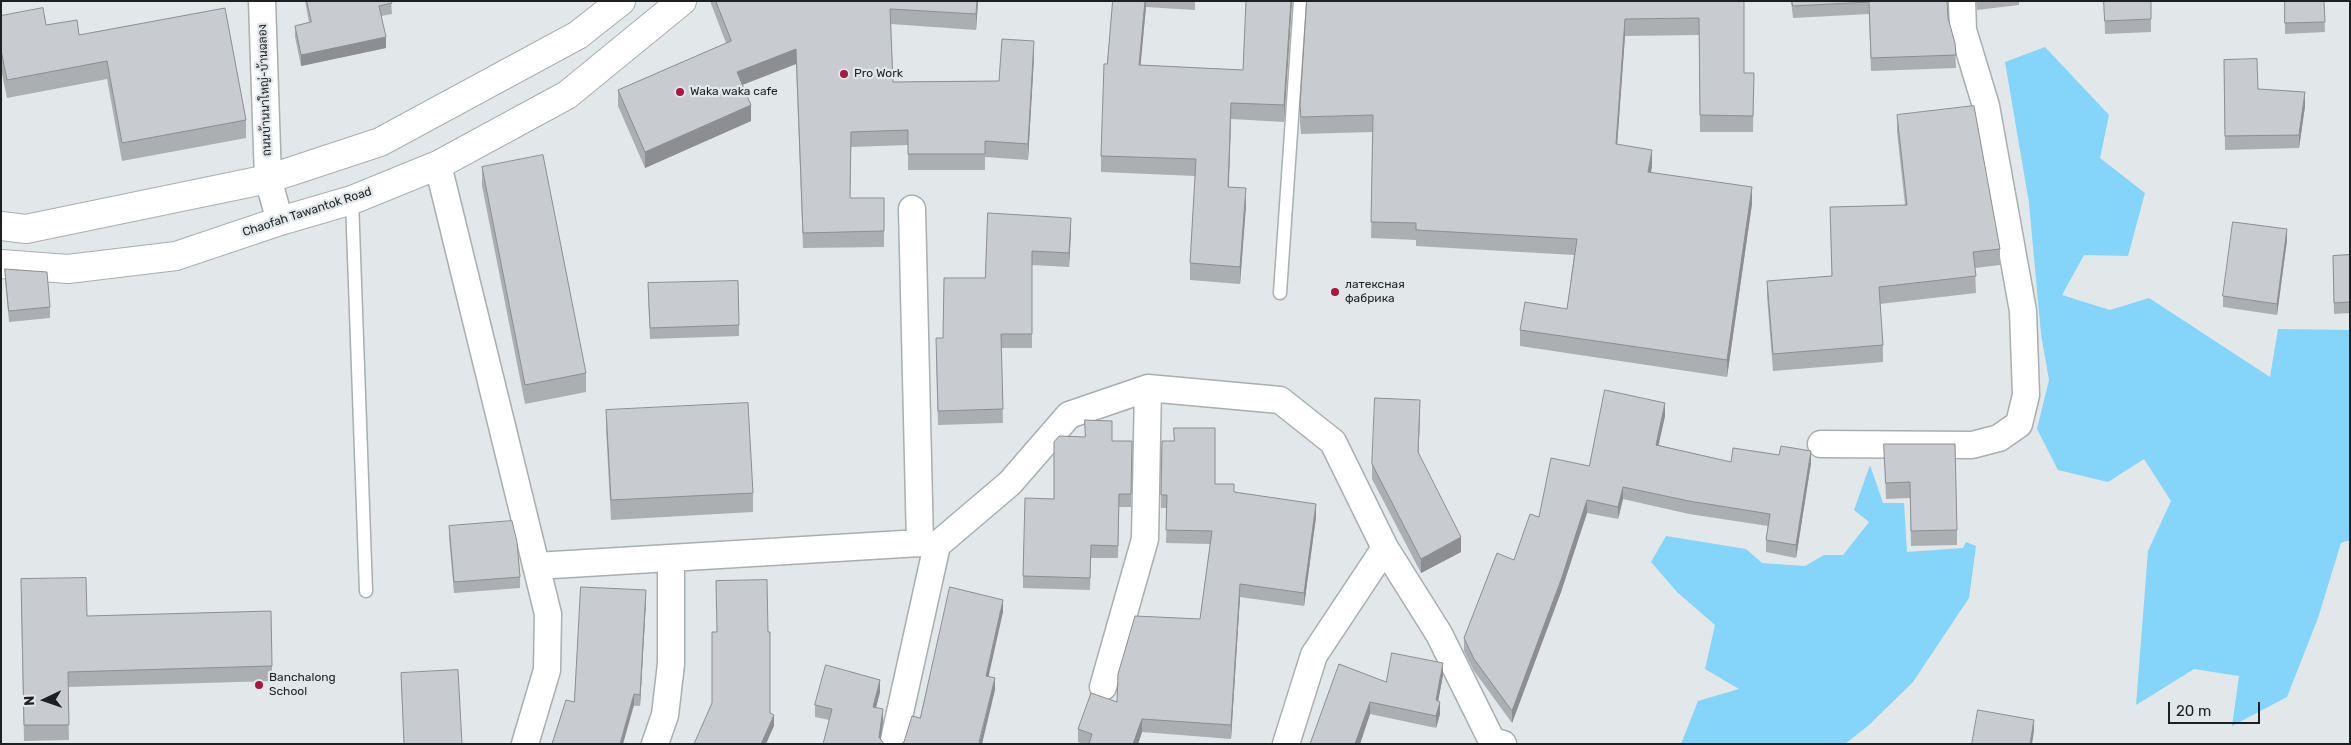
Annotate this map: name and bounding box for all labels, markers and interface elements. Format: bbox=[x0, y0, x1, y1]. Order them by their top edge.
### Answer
street label: ถนนบ้านนาใหญ่-บ้านฉลอง bbox=[255, 24, 275, 156]
place label: Pro Work bbox=[854, 67, 903, 81]
marker: Pro Work bbox=[838, 68, 850, 80]
place label: Waka waka cafe bbox=[690, 85, 778, 99]
marker: Waka waka cafe bbox=[674, 86, 686, 98]
street label: Chaofah Tawantok Road bbox=[241, 184, 373, 240]
place label: латексная фабрика bbox=[1345, 278, 1405, 306]
marker: латексная фабрика bbox=[1329, 286, 1341, 298]
place label: Banchalong School bbox=[269, 671, 336, 699]
north arrow bbox=[20, 675, 70, 725]
marker: Banchalong School bbox=[253, 679, 265, 691]
scale bar bbox=[2171, 692, 2264, 724]
text: N bbox=[21, 695, 38, 706]
text: 20 m bbox=[2176, 702, 2211, 720]

